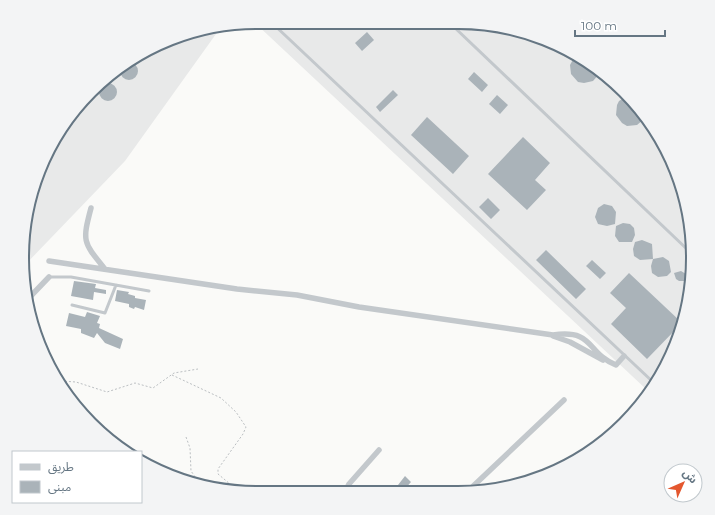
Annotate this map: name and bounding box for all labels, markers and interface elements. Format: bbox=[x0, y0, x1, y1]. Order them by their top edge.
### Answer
scale bar bbox=[575, 12, 665, 38]
text: 100 m bbox=[581, 18, 617, 33]
legend bbox=[12, 451, 142, 503]
text: طريق bbox=[48, 459, 74, 475]
north arrow bbox=[663, 463, 703, 503]
text: ش bbox=[680, 466, 700, 486]
text: مبنى bbox=[48, 479, 71, 494]

